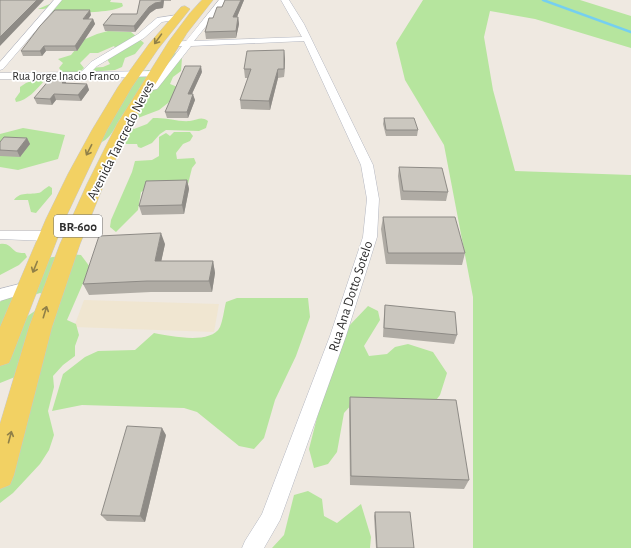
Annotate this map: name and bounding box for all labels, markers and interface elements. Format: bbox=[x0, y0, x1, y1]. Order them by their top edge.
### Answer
one-way arrow bbox=[154, 34, 162, 45]
street label: Rua Jorge Inacio Franco bbox=[12, 70, 120, 82]
street label: Avenida Tancredo Neves bbox=[85, 79, 157, 202]
one-way arrow bbox=[85, 143, 93, 155]
road number: BR-600 bbox=[54, 215, 102, 237]
street label: Rua Ana Dotto Sotelo bbox=[326, 239, 375, 353]
one-way arrow bbox=[31, 261, 38, 273]
one-way arrow bbox=[42, 307, 50, 319]
one-way arrow bbox=[7, 431, 14, 444]

